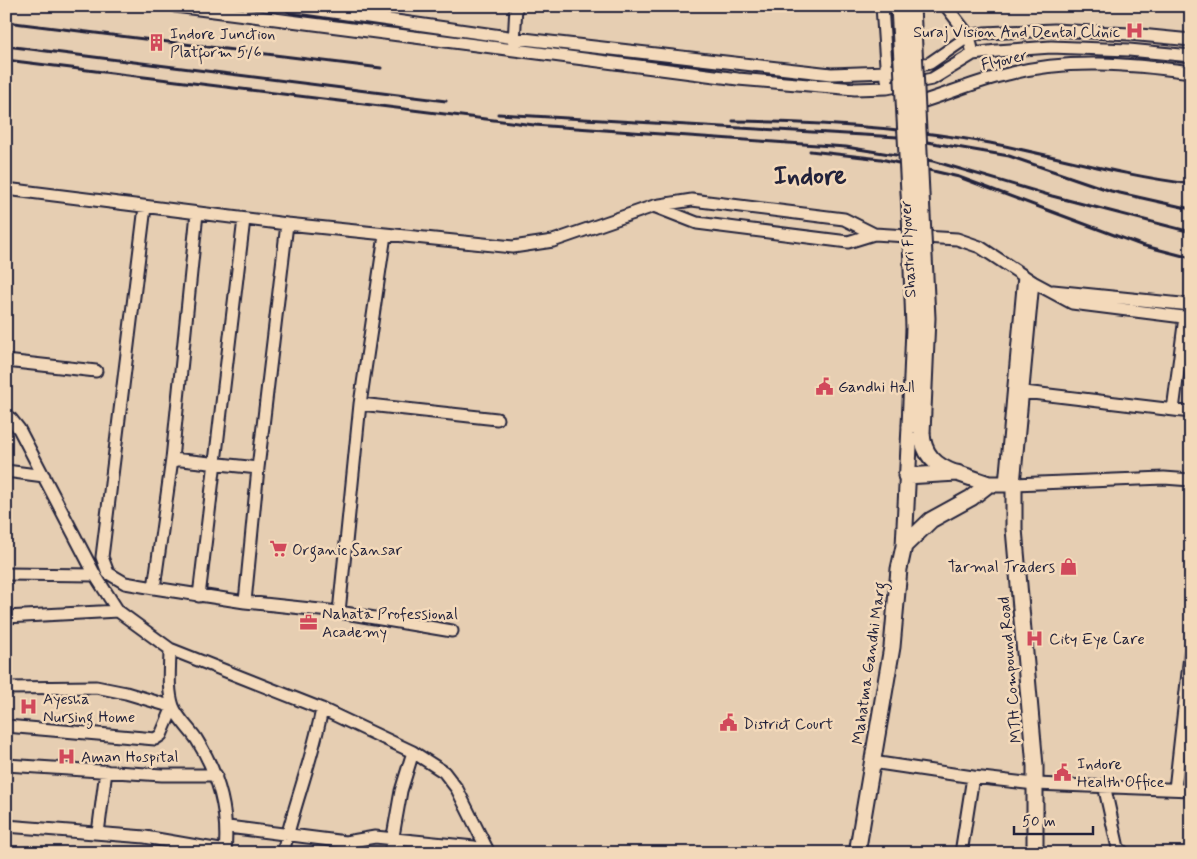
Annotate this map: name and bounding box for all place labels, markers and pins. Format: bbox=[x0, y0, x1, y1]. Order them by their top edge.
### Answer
hospital icon: Suraj Vision And Dental Clinic bbox=[1124, 21, 1144, 41]
place label: Suraj Vision And Dental Clinic bbox=[913, 22, 1120, 43]
place label: Indore Junction Platform 5/6 bbox=[170, 24, 275, 65]
building icon: Indore Junction Platform 5/6 bbox=[146, 32, 166, 52]
public building icon: Gandhi Hall bbox=[814, 376, 834, 396]
place label: Gandhi Hall bbox=[838, 377, 915, 398]
supermarket icon: Organic Sansar bbox=[268, 539, 288, 559]
place label: Organic Sansar bbox=[292, 540, 403, 562]
shop icon: Tarmal Traders bbox=[1059, 556, 1079, 576]
place label: Tarmal Traders bbox=[948, 557, 1055, 578]
place label: Nahata Professional Academy bbox=[322, 604, 458, 643]
office icon: Nahata Professional Academy bbox=[298, 612, 318, 632]
hospital icon: City Eye Care bbox=[1025, 628, 1045, 648]
place label: City Eye Care bbox=[1049, 629, 1145, 650]
place label: Ayesha Nursing Home bbox=[43, 689, 135, 729]
hospital icon: Ayesha Nursing Home bbox=[19, 697, 39, 717]
public building icon: District Court bbox=[719, 713, 739, 733]
place label: District Court bbox=[743, 714, 834, 735]
hospital icon: Aman Hospital bbox=[57, 746, 77, 766]
place label: Aman Hospital bbox=[81, 747, 179, 768]
place label: Indore Health Office bbox=[1077, 754, 1165, 793]
public building icon: Indore Health Office bbox=[1053, 762, 1073, 782]

